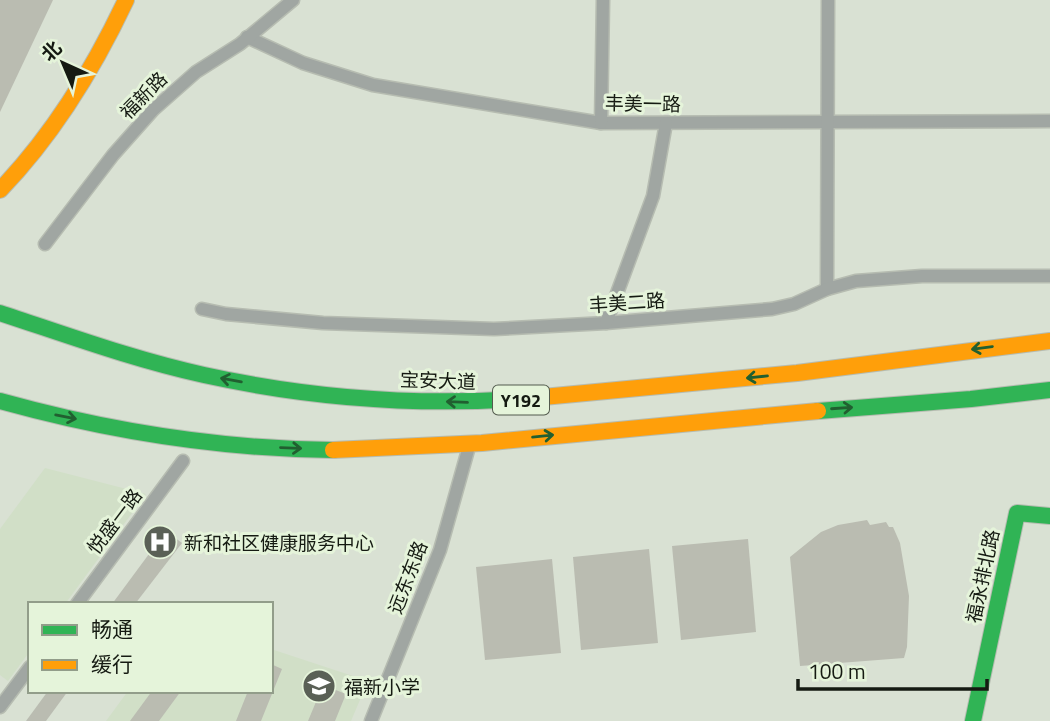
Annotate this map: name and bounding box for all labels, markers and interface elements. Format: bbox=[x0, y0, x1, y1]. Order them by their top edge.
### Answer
north arrow bbox=[28, 28, 98, 98]
text: 北 bbox=[34, 33, 68, 67]
street label: 福新路 bbox=[113, 65, 173, 125]
street label: 丰美一路 bbox=[605, 88, 681, 118]
street label: 丰美二路 bbox=[588, 285, 666, 319]
one-way arrow bbox=[971, 342, 994, 355]
street label: 宝安大道 bbox=[400, 364, 476, 396]
one-way arrow bbox=[746, 371, 768, 384]
one-way arrow bbox=[220, 373, 242, 386]
road number: Y192 bbox=[493, 386, 549, 414]
one-way arrow bbox=[445, 395, 468, 408]
one-way arrow bbox=[831, 401, 853, 414]
one-way arrow bbox=[54, 411, 77, 425]
one-way arrow bbox=[531, 429, 554, 442]
one-way arrow bbox=[280, 442, 303, 455]
street label: 悦盛一路 bbox=[80, 482, 148, 560]
hospital icon: 新和社区健康服务中心 bbox=[141, 523, 179, 561]
street label: 福永排北路 bbox=[958, 527, 1006, 625]
place label: 新和社区健康服务中心 bbox=[184, 528, 374, 557]
street label: 远东东路 bbox=[380, 536, 434, 618]
legend bbox=[28, 602, 273, 693]
text: 畅通 bbox=[91, 613, 133, 645]
text: 缓行 bbox=[91, 648, 133, 680]
scale bar bbox=[798, 648, 987, 692]
text: 100 m bbox=[808, 655, 865, 687]
school or university icon: 福新小学 bbox=[300, 667, 338, 705]
place label: 福新小学 bbox=[344, 672, 420, 701]

